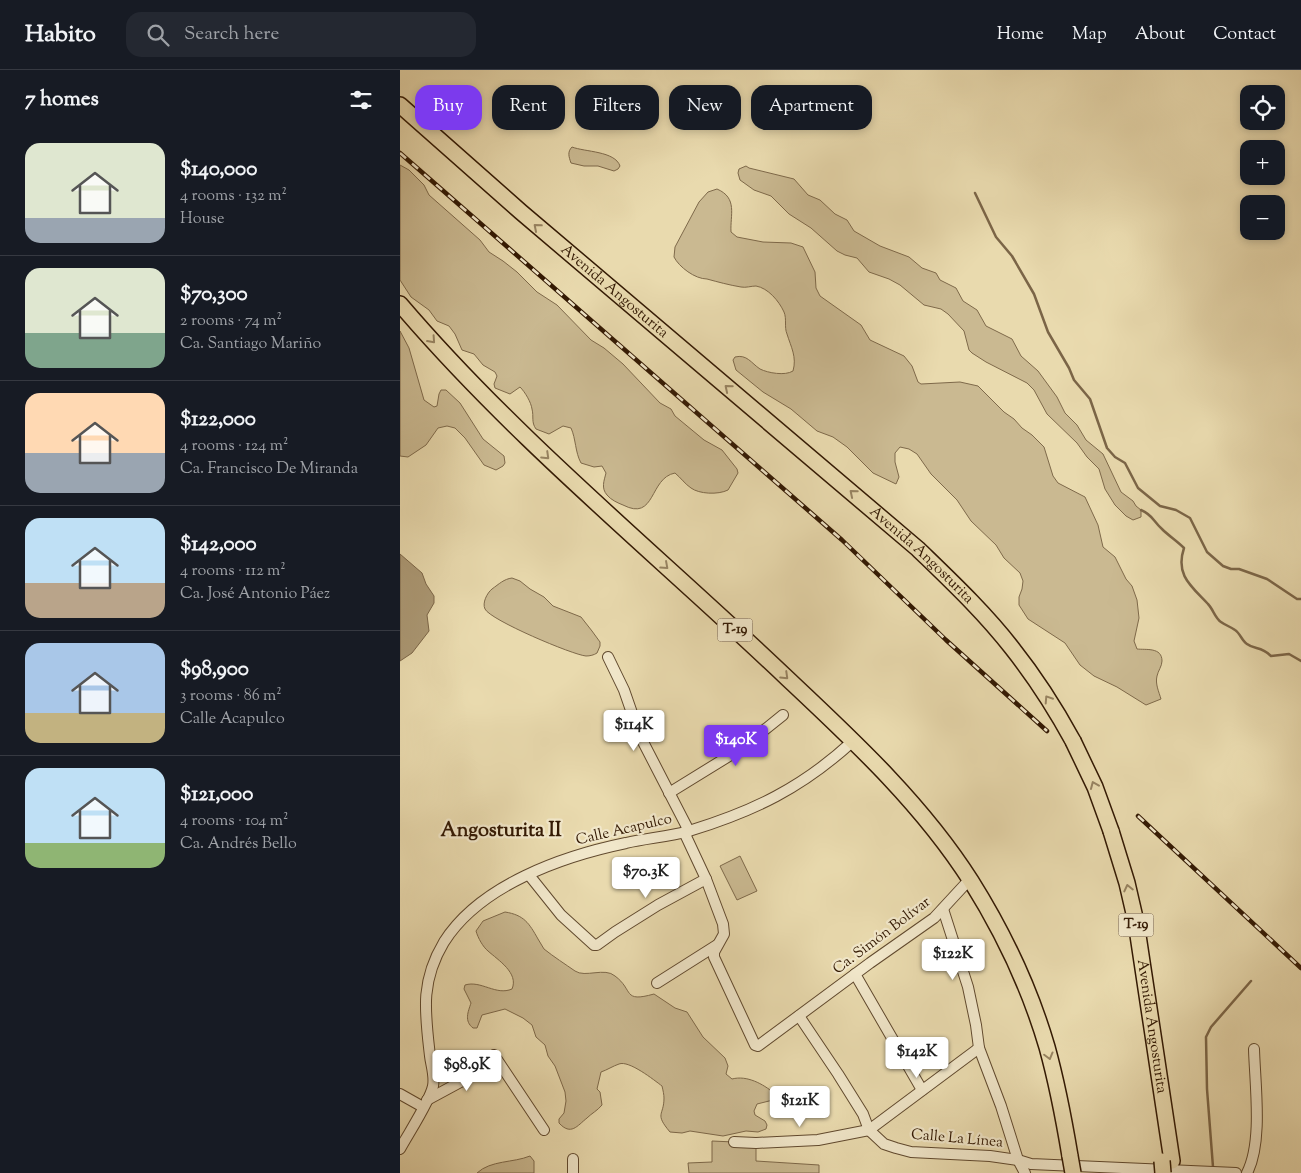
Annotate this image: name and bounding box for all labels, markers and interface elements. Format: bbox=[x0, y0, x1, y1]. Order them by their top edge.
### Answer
search box bbox=[126, 12, 476, 57]
text: Habito bbox=[25, 18, 96, 52]
icon: search bbox=[144, 21, 172, 49]
text: Search here bbox=[184, 21, 279, 48]
text: Home bbox=[997, 22, 1044, 48]
text: Map bbox=[1072, 22, 1107, 48]
text: About bbox=[1135, 22, 1185, 48]
text: Contact bbox=[1213, 22, 1276, 48]
text: 7 homes bbox=[25, 85, 99, 115]
chip: Buy bbox=[415, 85, 482, 130]
chip: Rent bbox=[492, 85, 565, 130]
chip: Filters bbox=[575, 85, 659, 130]
chip: New bbox=[669, 85, 741, 130]
chip: Apartment bbox=[751, 85, 872, 130]
map controls bbox=[1240, 85, 1285, 240]
button: locate bbox=[1240, 85, 1285, 130]
icon: filters bbox=[347, 86, 375, 114]
button: + bbox=[1240, 140, 1285, 185]
text: $140,000 bbox=[180, 155, 257, 185]
icon: home bbox=[65, 163, 125, 223]
text: 4 rooms · 132 m² bbox=[180, 185, 287, 208]
button: − bbox=[1240, 195, 1285, 240]
text: House bbox=[180, 208, 224, 231]
one-way arrow bbox=[534, 223, 543, 232]
street label: Avenida Angosturita bbox=[556, 239, 673, 343]
text: $70,300 bbox=[180, 280, 248, 310]
icon: home bbox=[65, 288, 125, 348]
text: 2 rooms · 74 m² bbox=[180, 310, 282, 333]
text: Ca. Santiago Mariño bbox=[180, 333, 321, 356]
one-way arrow bbox=[426, 335, 435, 344]
one-way arrow bbox=[725, 385, 734, 394]
text: $122,000 bbox=[180, 405, 256, 435]
icon: home bbox=[65, 413, 125, 473]
text: 4 rooms · 124 m² bbox=[180, 435, 288, 458]
one-way arrow bbox=[540, 451, 549, 460]
text: Ca. Francisco De Miranda bbox=[180, 458, 358, 481]
one-way arrow bbox=[849, 490, 858, 499]
street label: Avenida Angosturita bbox=[865, 502, 979, 609]
text: $142,000 bbox=[180, 530, 257, 560]
icon: home bbox=[65, 538, 125, 598]
text: 4 rooms · 112 m² bbox=[180, 560, 286, 583]
one-way arrow bbox=[660, 560, 669, 569]
text: Ca. José Antonio Páez bbox=[180, 583, 330, 606]
road number: T-19 bbox=[718, 618, 752, 642]
text: $98,900 bbox=[180, 655, 249, 685]
icon: home bbox=[65, 663, 125, 723]
one-way arrow bbox=[780, 670, 789, 679]
text: 3 rooms · 86 m² bbox=[180, 685, 282, 708]
one-way arrow bbox=[1045, 695, 1054, 704]
text: Calle Acapulco bbox=[180, 708, 285, 731]
pin: $114K bbox=[599, 710, 669, 752]
text: $114K bbox=[614, 714, 654, 737]
pin: $140K bbox=[701, 724, 771, 767]
text: $140K bbox=[715, 729, 757, 752]
text: $121,000 bbox=[180, 780, 253, 810]
one-way arrow bbox=[1090, 781, 1101, 790]
icon: home bbox=[65, 788, 125, 848]
street label: Calle Acapulco bbox=[574, 809, 674, 851]
text: 4 rooms · 104 m² bbox=[180, 810, 288, 833]
district label: Angosturita II bbox=[440, 817, 562, 846]
text: Ca. Andrés Bello bbox=[180, 833, 297, 856]
pin: $70.3K bbox=[605, 856, 687, 899]
text: $70.3K bbox=[623, 861, 669, 884]
one-way arrow bbox=[1123, 883, 1134, 892]
street label: Ca. Simón Bolívar bbox=[829, 892, 936, 980]
road number: T-19 bbox=[1118, 914, 1154, 936]
pin: $122K bbox=[918, 938, 988, 981]
text: $122K bbox=[933, 943, 973, 966]
street label: Avenida Angosturita bbox=[1131, 958, 1172, 1095]
pin: $142K bbox=[882, 1036, 952, 1079]
text: $142K bbox=[896, 1041, 938, 1064]
pin: $98.9K bbox=[426, 1050, 508, 1092]
one-way arrow bbox=[1044, 1052, 1054, 1060]
text: $98.9K bbox=[443, 1054, 491, 1077]
pin: $121K bbox=[765, 1086, 835, 1128]
text: $121K bbox=[781, 1090, 819, 1113]
street label: Calle La Línea bbox=[910, 1125, 1004, 1153]

